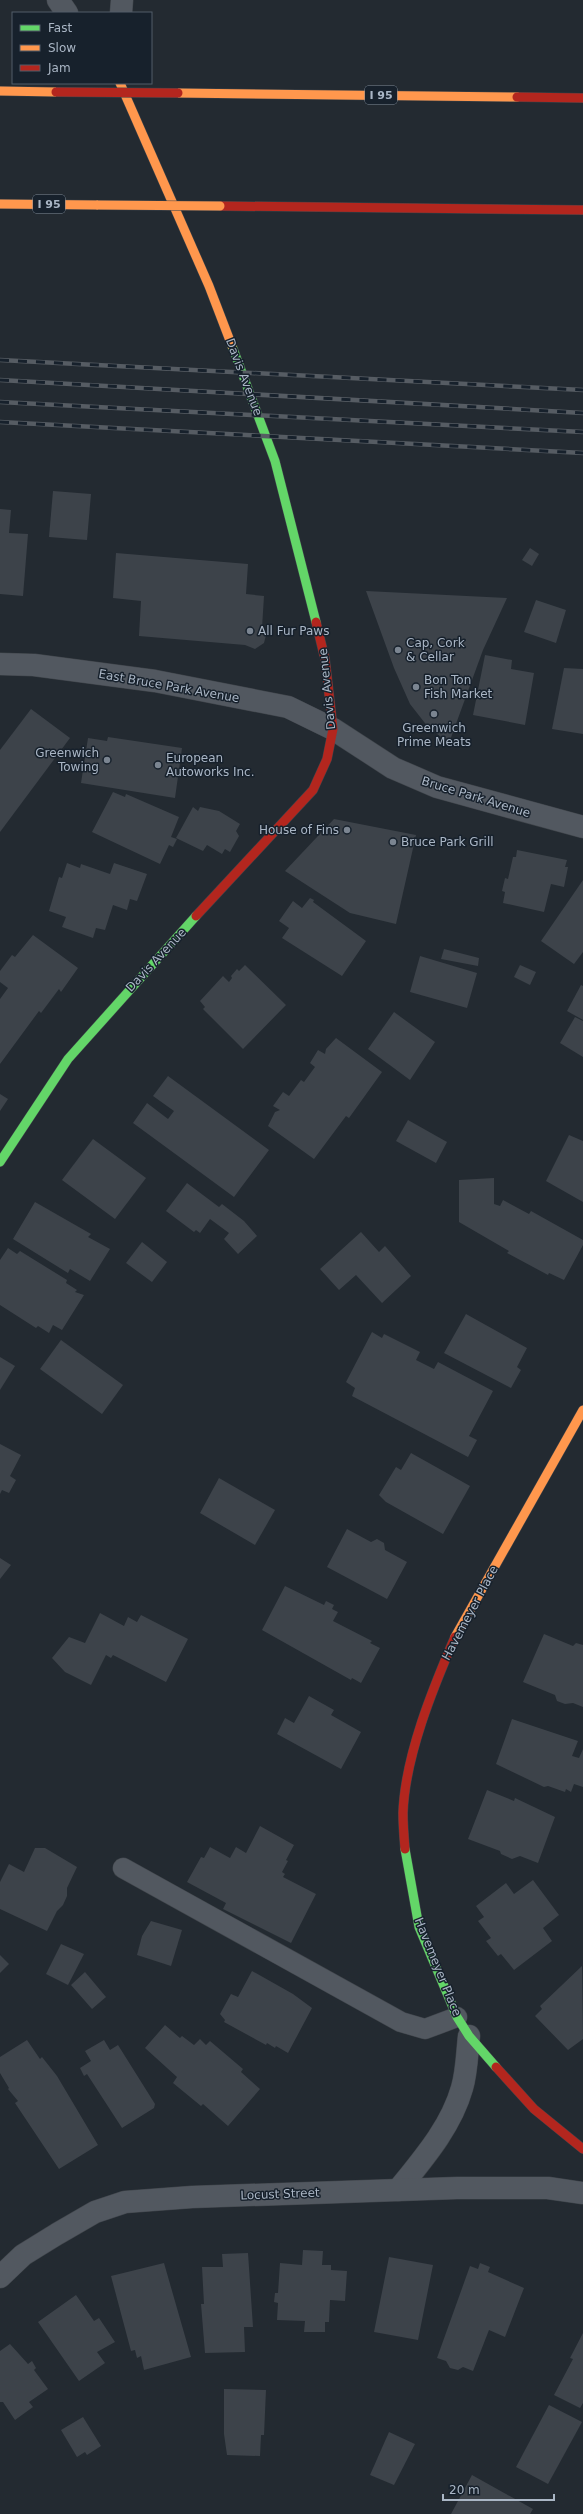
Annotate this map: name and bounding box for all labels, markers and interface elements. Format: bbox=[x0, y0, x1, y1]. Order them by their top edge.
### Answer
legend bbox=[12, 12, 152, 84]
text: Fast bbox=[48, 21, 72, 35]
text: Slow bbox=[48, 41, 76, 55]
text: Jam bbox=[47, 61, 71, 75]
road number: I 95 bbox=[365, 86, 397, 104]
road number: I 95 bbox=[33, 195, 65, 213]
street label: Davis Avenue bbox=[223, 336, 265, 418]
place label: All Fur Paws bbox=[258, 624, 329, 638]
marker: All Fur Paws bbox=[245, 626, 255, 636]
place label: Cap, Cork & Cellar bbox=[406, 636, 465, 664]
marker: Cap, Cork & Cellar bbox=[393, 645, 403, 655]
street label: Davis Avenue bbox=[316, 648, 338, 730]
street label: East Bruce Park Avenue bbox=[98, 667, 240, 705]
place label: Bon Ton Fish Market bbox=[424, 673, 493, 701]
marker: Bon Ton Fish Market bbox=[411, 682, 421, 692]
marker: Greenwich Prime Meats bbox=[429, 709, 439, 719]
place label: Greenwich Prime Meats bbox=[397, 721, 471, 749]
place label: Greenwich Towing bbox=[35, 746, 99, 774]
place label: European Autoworks Inc. bbox=[166, 751, 255, 779]
marker: Greenwich Towing bbox=[102, 755, 112, 765]
marker: European Autoworks Inc. bbox=[153, 760, 163, 770]
street label: Bruce Park Avenue bbox=[420, 774, 532, 820]
place label: House of Fins bbox=[259, 823, 339, 837]
marker: House of Fins bbox=[342, 825, 352, 835]
place label: Bruce Park Grill bbox=[401, 835, 494, 849]
marker: Bruce Park Grill bbox=[388, 837, 398, 847]
street label: Davis Avenue bbox=[123, 925, 189, 995]
street label: Havemeyer Place bbox=[439, 1563, 501, 1663]
street label: Havemeyer Place bbox=[412, 1916, 464, 2018]
street label: Locust Street bbox=[240, 2186, 320, 2202]
scale bar bbox=[443, 2476, 554, 2502]
text: 20 m bbox=[449, 2483, 480, 2497]

